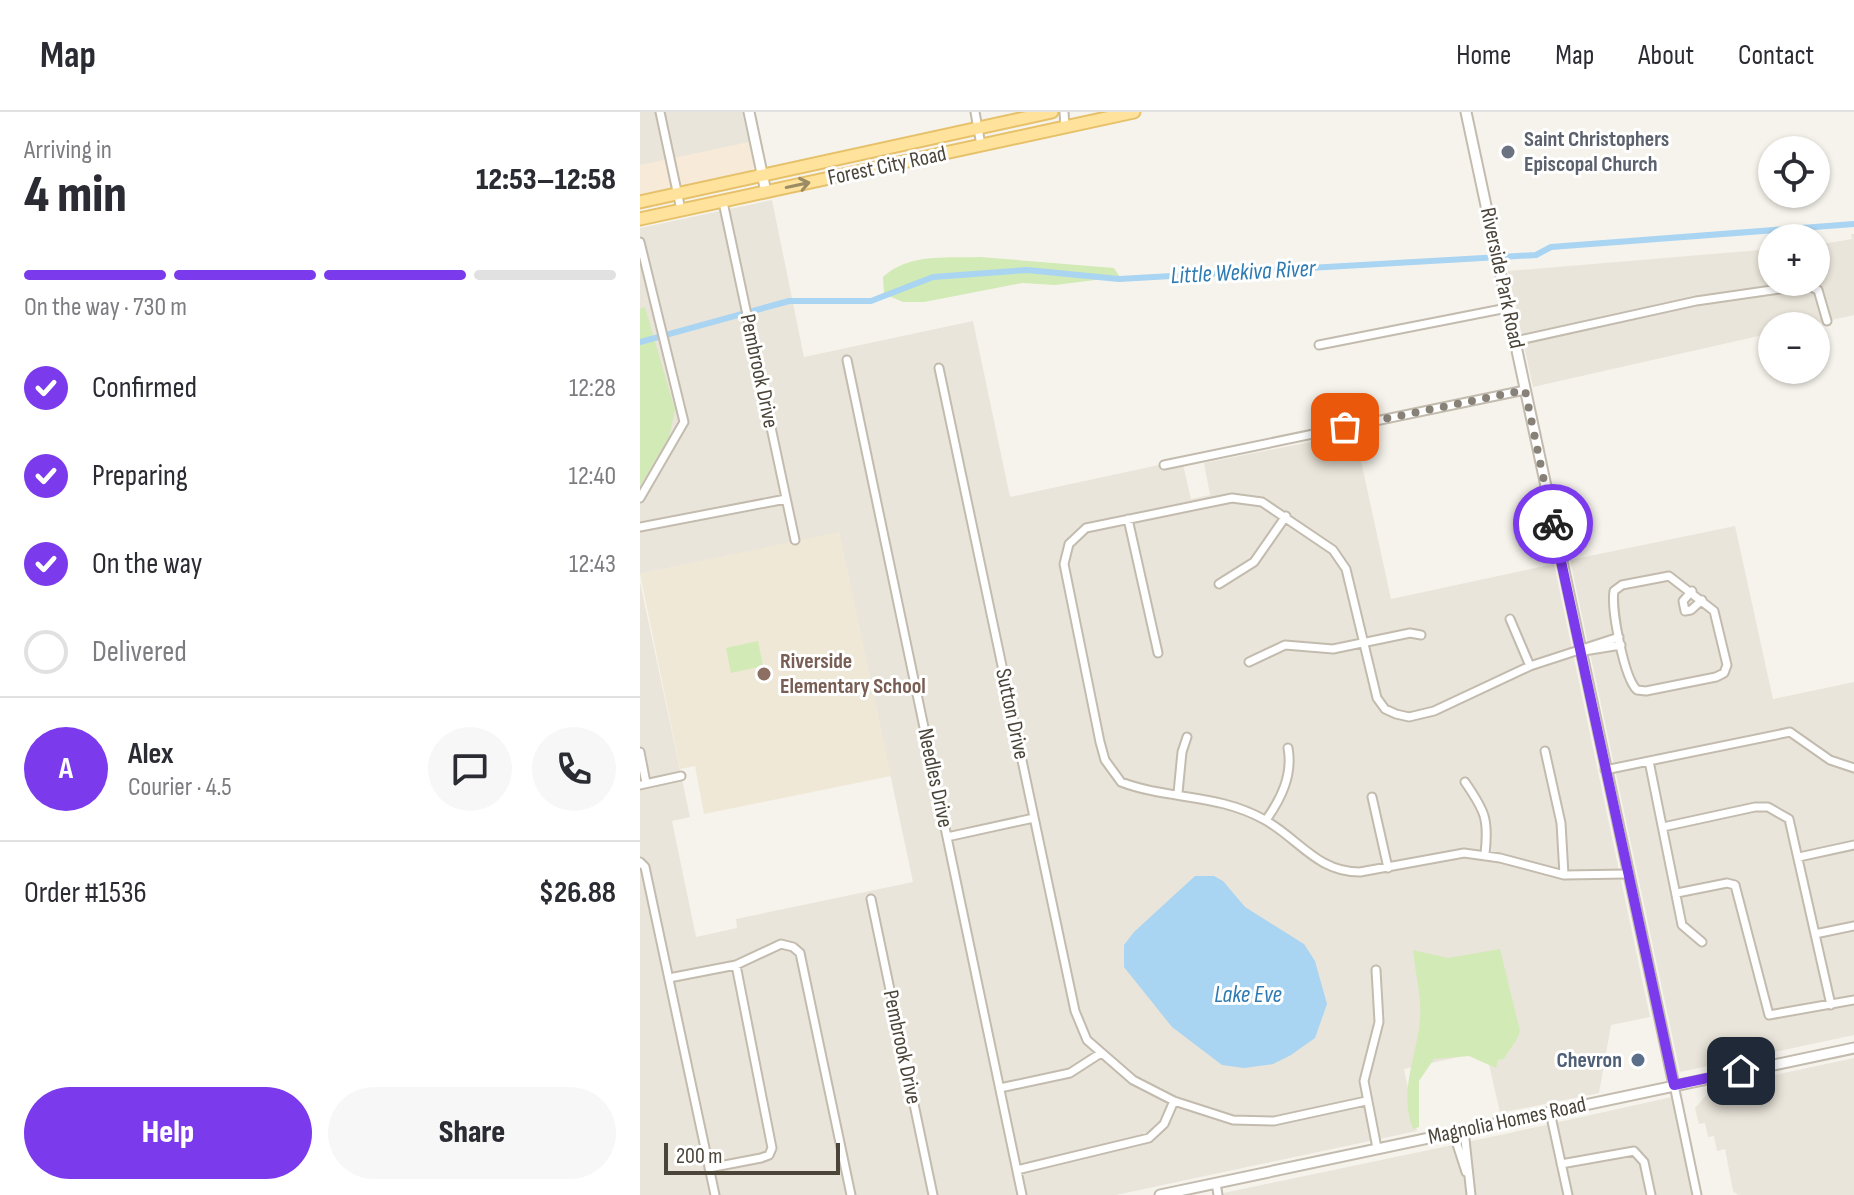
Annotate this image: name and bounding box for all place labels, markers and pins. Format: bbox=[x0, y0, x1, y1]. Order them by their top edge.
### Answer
place label: Saint Christophers Episcopal Church bbox=[1524, 126, 1669, 178]
marker: Saint Christophers Episcopal Church bbox=[1499, 143, 1517, 161]
pin bbox=[1311, 393, 1379, 461]
place label: Riverside Elementary School bbox=[780, 648, 926, 700]
marker: Riverside Elementary School bbox=[755, 665, 773, 683]
pin bbox=[1707, 1037, 1775, 1105]
place label: Chevron bbox=[1557, 1047, 1622, 1074]
marker: Chevron bbox=[1629, 1051, 1647, 1069]

